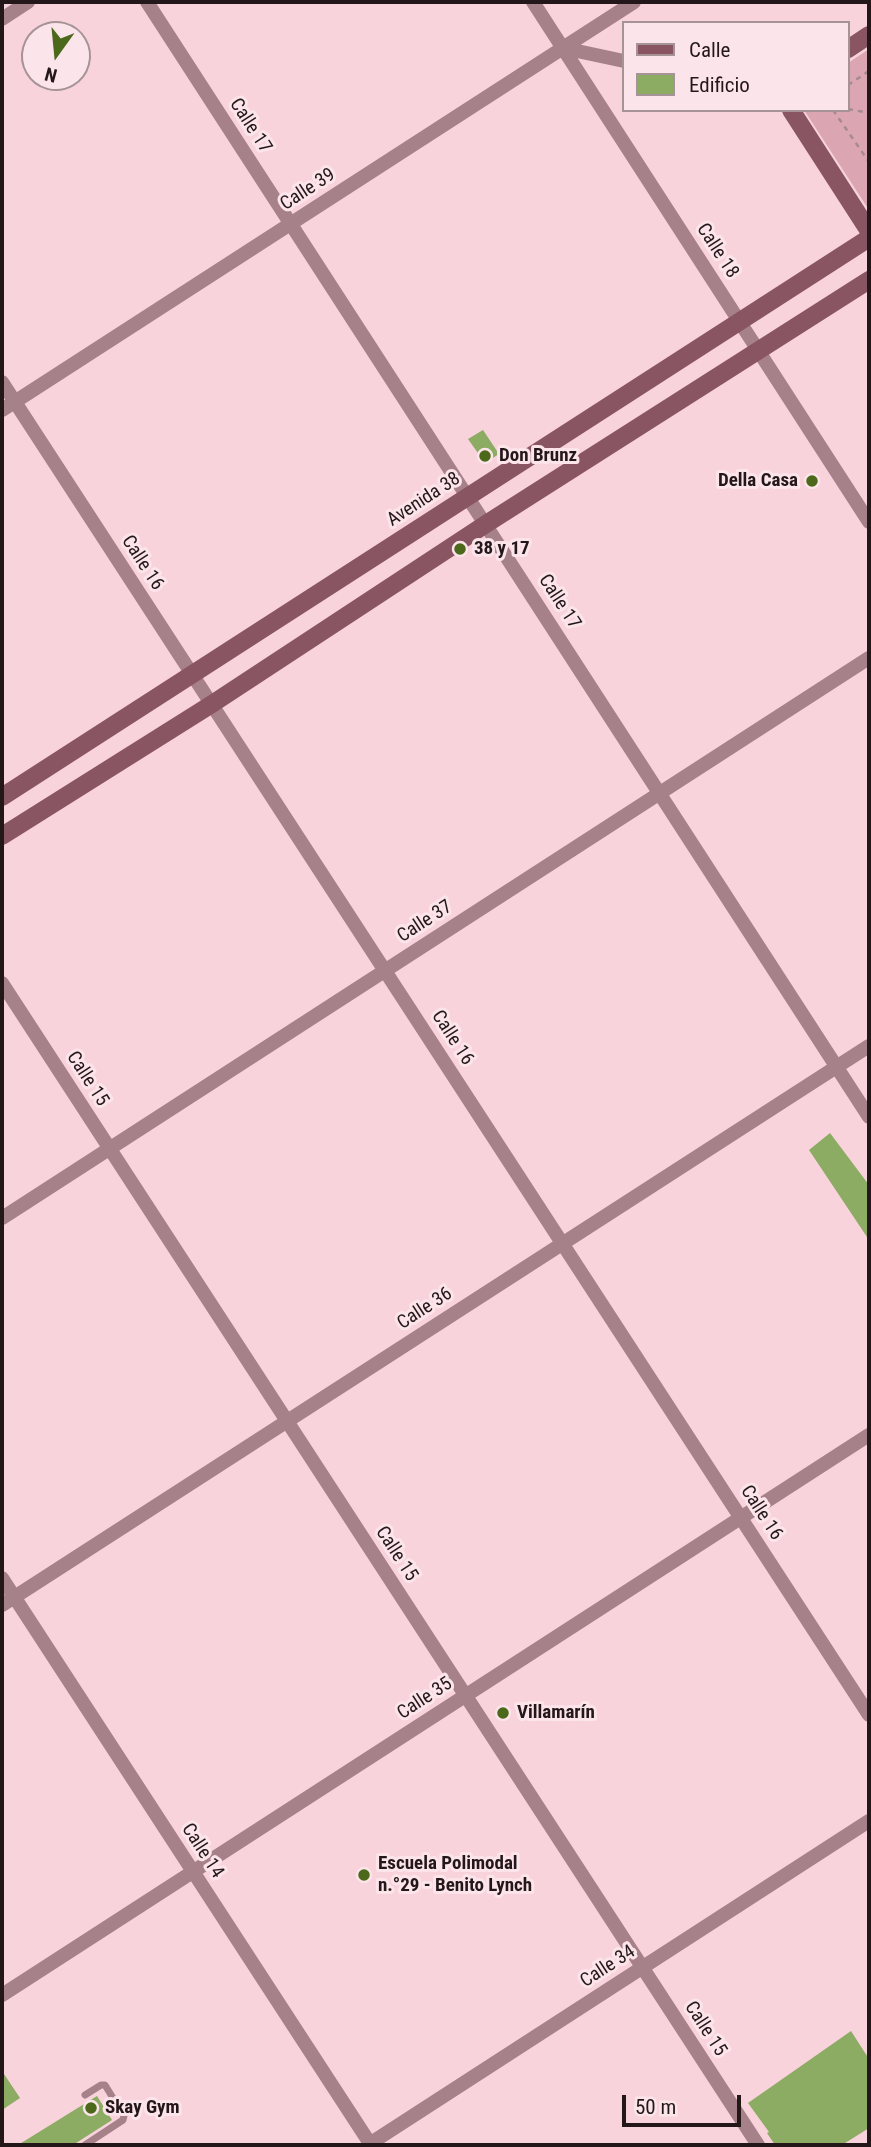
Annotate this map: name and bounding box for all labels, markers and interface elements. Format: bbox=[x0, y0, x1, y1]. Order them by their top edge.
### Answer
north arrow bbox=[21, 21, 91, 91]
legend bbox=[622, 21, 850, 112]
text: Calle bbox=[689, 38, 730, 62]
text: N bbox=[42, 62, 60, 87]
text: Edificio bbox=[689, 73, 750, 97]
street label: Calle 17 bbox=[224, 94, 276, 158]
street label: Calle 39 bbox=[276, 164, 340, 216]
street label: Calle 18 bbox=[691, 219, 743, 283]
place label: Don Brunz bbox=[499, 445, 577, 467]
marker: Don Brunz bbox=[477, 448, 493, 464]
street label: Avenida 38 bbox=[383, 468, 465, 532]
place label: Della Casa bbox=[718, 470, 798, 492]
marker: Della Casa bbox=[804, 473, 820, 489]
street label: Calle 16 bbox=[116, 531, 168, 595]
place label: 38 y 17 bbox=[474, 538, 530, 560]
marker: 38 y 17 bbox=[452, 541, 468, 557]
street label: Calle 17 bbox=[533, 570, 585, 634]
street label: Calle 37 bbox=[393, 896, 457, 948]
street label: Calle 16 bbox=[426, 1006, 478, 1070]
street label: Calle 15 bbox=[61, 1047, 113, 1111]
street label: Calle 36 bbox=[393, 1283, 457, 1335]
street label: Calle 16 bbox=[735, 1481, 787, 1545]
street label: Calle 15 bbox=[370, 1522, 422, 1586]
street label: Calle 35 bbox=[393, 1673, 457, 1725]
place label: Villamarín bbox=[517, 1702, 595, 1724]
marker: Villamarín bbox=[495, 1705, 511, 1721]
street label: Calle 14 bbox=[176, 1819, 228, 1883]
place label: Escuela Polimodal n.°29 - Benito Lynch bbox=[378, 1853, 532, 1897]
marker: Escuela Polimodal n.°29 - Benito Lynch bbox=[356, 1867, 372, 1883]
street label: Calle 34 bbox=[576, 1941, 640, 1993]
street label: Calle 15 bbox=[679, 1997, 731, 2061]
scale bar bbox=[626, 2080, 745, 2124]
text: 50 m bbox=[635, 2095, 676, 2119]
place label: Skay Gym bbox=[105, 2097, 180, 2119]
marker: Skay Gym bbox=[83, 2100, 99, 2116]

